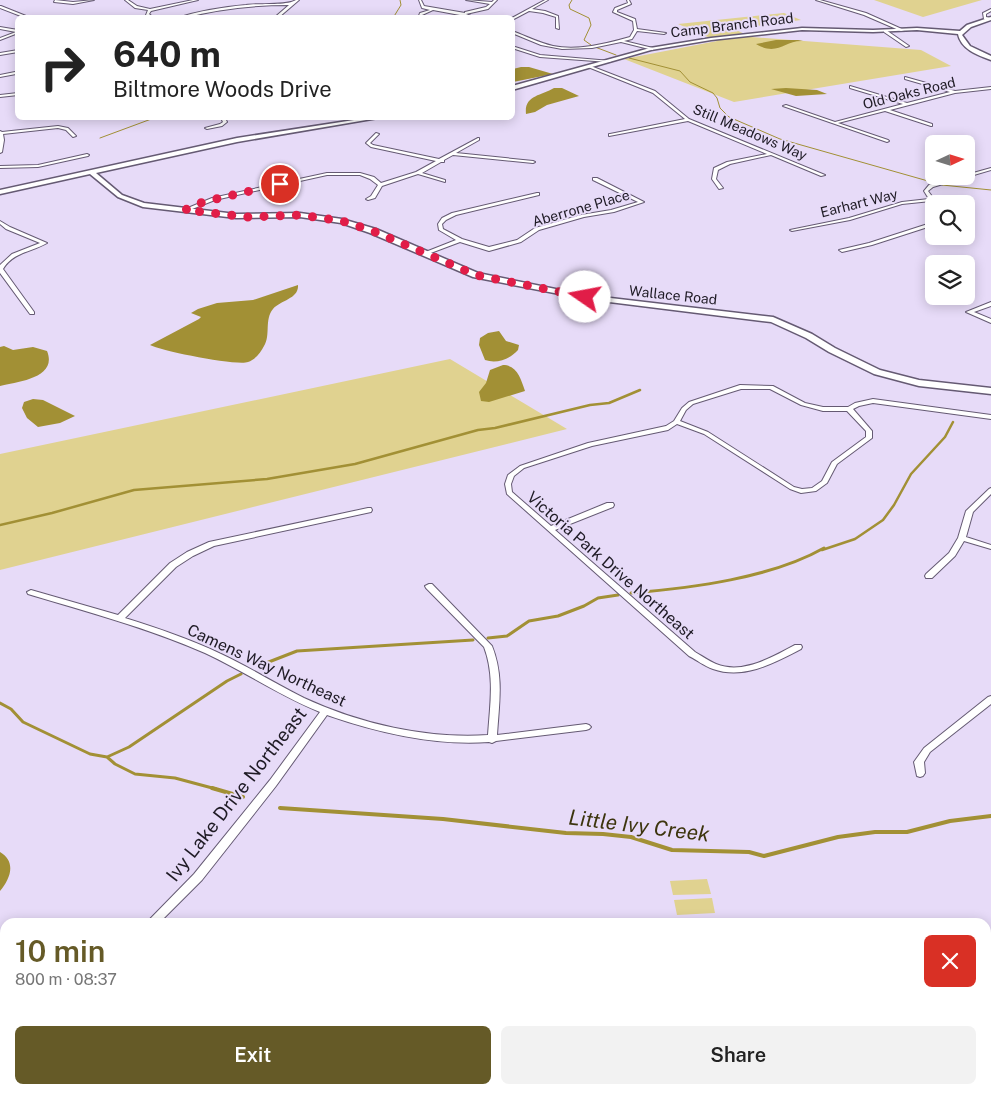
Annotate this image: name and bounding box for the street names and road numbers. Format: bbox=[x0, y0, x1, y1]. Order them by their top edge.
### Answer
street label: Camp Branch Road bbox=[670, 10, 794, 40]
street label: Old Oaks Road bbox=[861, 74, 957, 112]
street label: Still Meadows Way bbox=[691, 101, 810, 163]
street label: Aberrone Place bbox=[530, 186, 632, 230]
street label: Earhart Way bbox=[819, 186, 900, 220]
street label: Wallace Road bbox=[628, 282, 718, 308]
street label: Victoria Park Drive Northeast bbox=[523, 488, 698, 643]
street label: Camens Way Northeast bbox=[184, 620, 349, 711]
street label: Ivy Lake Drive Northeast bbox=[161, 703, 311, 885]

